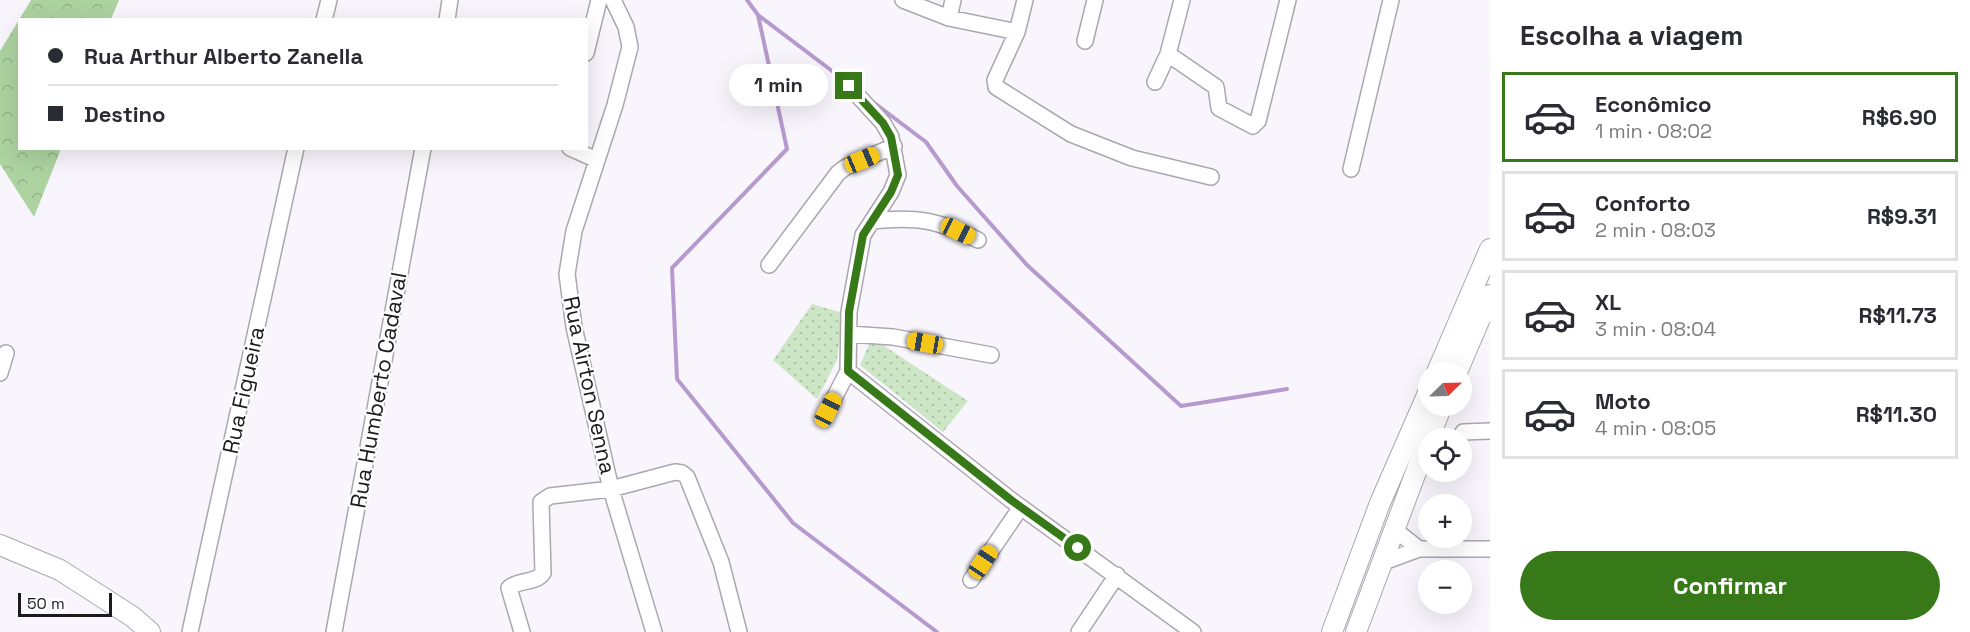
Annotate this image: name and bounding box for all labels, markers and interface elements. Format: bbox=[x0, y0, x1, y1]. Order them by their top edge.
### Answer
text: Escolha a viagem bbox=[1520, 18, 1743, 53]
text: Rua Arthur Alberto Zanella bbox=[84, 42, 363, 70]
callout: 1 min bbox=[729, 65, 828, 107]
text: 1 min bbox=[754, 72, 803, 98]
route end bbox=[835, 72, 862, 99]
icon: car bbox=[1523, 90, 1577, 144]
text: Econômico bbox=[1595, 90, 1712, 118]
text: Destino bbox=[84, 100, 166, 128]
text: R$6.90 bbox=[1862, 103, 1937, 131]
text: 1 min · 08:02 bbox=[1595, 118, 1712, 144]
car bbox=[842, 145, 882, 175]
icon: car bbox=[1523, 189, 1577, 243]
text: Conforto bbox=[1595, 189, 1690, 217]
text: R$9.31 bbox=[1867, 202, 1937, 230]
car bbox=[938, 215, 978, 247]
text: 2 min · 08:03 bbox=[1595, 217, 1716, 243]
street label: Rua Humberto Cadaval bbox=[343, 270, 413, 510]
icon: car bbox=[1523, 288, 1577, 342]
text: XL bbox=[1595, 288, 1621, 316]
street label: Rua Airton Senna bbox=[557, 293, 623, 477]
text: R$11.73 bbox=[1859, 301, 1937, 329]
text: 3 min · 08:04 bbox=[1595, 316, 1716, 342]
street label: Rua Figueira bbox=[216, 323, 270, 456]
car bbox=[906, 331, 944, 355]
north arrow bbox=[1418, 362, 1472, 416]
map controls bbox=[1418, 362, 1472, 614]
icon: car bbox=[1523, 387, 1577, 441]
text: Moto bbox=[1595, 387, 1651, 415]
car bbox=[812, 390, 844, 430]
text: R$11.30 bbox=[1856, 400, 1937, 428]
text: 4 min · 08:05 bbox=[1595, 415, 1716, 441]
button: locate bbox=[1418, 428, 1472, 482]
button: + bbox=[1418, 494, 1472, 548]
route start bbox=[1064, 534, 1091, 561]
car bbox=[965, 542, 1001, 582]
button: Confirmar bbox=[1520, 551, 1940, 620]
button: − bbox=[1418, 560, 1472, 614]
scale bar bbox=[18, 590, 112, 618]
text: 50 m bbox=[27, 593, 65, 614]

